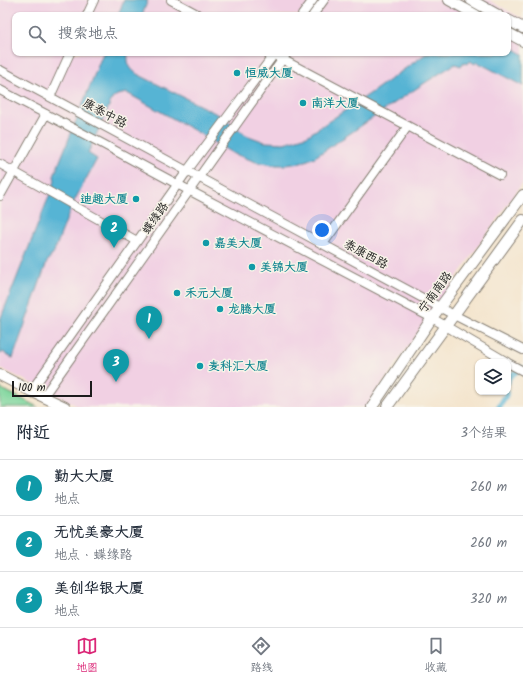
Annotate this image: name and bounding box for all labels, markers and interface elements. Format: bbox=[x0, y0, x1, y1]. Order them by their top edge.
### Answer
search box bbox=[12, 12, 511, 56]
text: 搜索地点 bbox=[58, 22, 118, 46]
icon: search bbox=[26, 23, 48, 45]
place label: 恒威大厦 bbox=[245, 64, 293, 83]
marker: 恒威大厦 bbox=[232, 68, 242, 78]
street label: 康泰中路 bbox=[79, 94, 130, 133]
place label: 南洋大厦 bbox=[311, 94, 359, 113]
marker: 南洋大厦 bbox=[298, 98, 308, 108]
place label: 迪趣大厦 bbox=[80, 190, 128, 209]
marker: 迪趣大厦 bbox=[131, 194, 141, 204]
street label: 蝶缘路 bbox=[137, 198, 174, 238]
pin: 2 bbox=[101, 215, 127, 248]
your location bbox=[312, 220, 332, 240]
place label: 嘉美大厦 bbox=[214, 234, 262, 253]
street label: 泰康西路 bbox=[340, 235, 391, 274]
marker: 嘉美大厦 bbox=[201, 238, 211, 248]
place label: 美锦大厦 bbox=[260, 258, 308, 277]
marker: 美锦大厦 bbox=[247, 262, 257, 272]
street label: 宁南南路 bbox=[414, 267, 457, 317]
place label: 禾元大厦 bbox=[185, 284, 233, 303]
marker: 禾元大厦 bbox=[172, 288, 182, 298]
place label: 龙腾大厦 bbox=[228, 300, 276, 319]
marker: 龙腾大厦 bbox=[215, 304, 225, 314]
pin: 1 bbox=[136, 306, 162, 339]
pin: 3 bbox=[103, 349, 129, 382]
place label: 麦科汇大厦 bbox=[208, 357, 268, 376]
map controls bbox=[475, 359, 511, 395]
button: layers bbox=[475, 359, 511, 395]
marker: 麦科汇大厦 bbox=[195, 361, 205, 371]
scale bar bbox=[12, 379, 92, 398]
text: 100 m bbox=[18, 379, 46, 397]
text: 附近 bbox=[16, 420, 50, 447]
text: 3个结果 bbox=[461, 423, 507, 444]
text: 勤大大厦 bbox=[54, 465, 114, 489]
text: 1 bbox=[27, 477, 31, 498]
text: 260 m bbox=[470, 477, 507, 498]
text: 地点 bbox=[54, 489, 80, 510]
text: 无忧美豪大厦 bbox=[54, 521, 144, 545]
text: 2 bbox=[25, 533, 33, 554]
text: 260 m bbox=[470, 533, 507, 554]
text: 地点 · 蝶缘路 bbox=[54, 545, 133, 566]
text: 美创华银大厦 bbox=[54, 577, 144, 601]
text: 3 bbox=[25, 589, 33, 610]
text: 320 m bbox=[470, 589, 507, 610]
text: 地点 bbox=[54, 601, 80, 622]
tab: 地图 bbox=[76, 635, 98, 677]
tab: 路线 bbox=[250, 635, 272, 677]
tab: 收藏 bbox=[425, 635, 447, 677]

